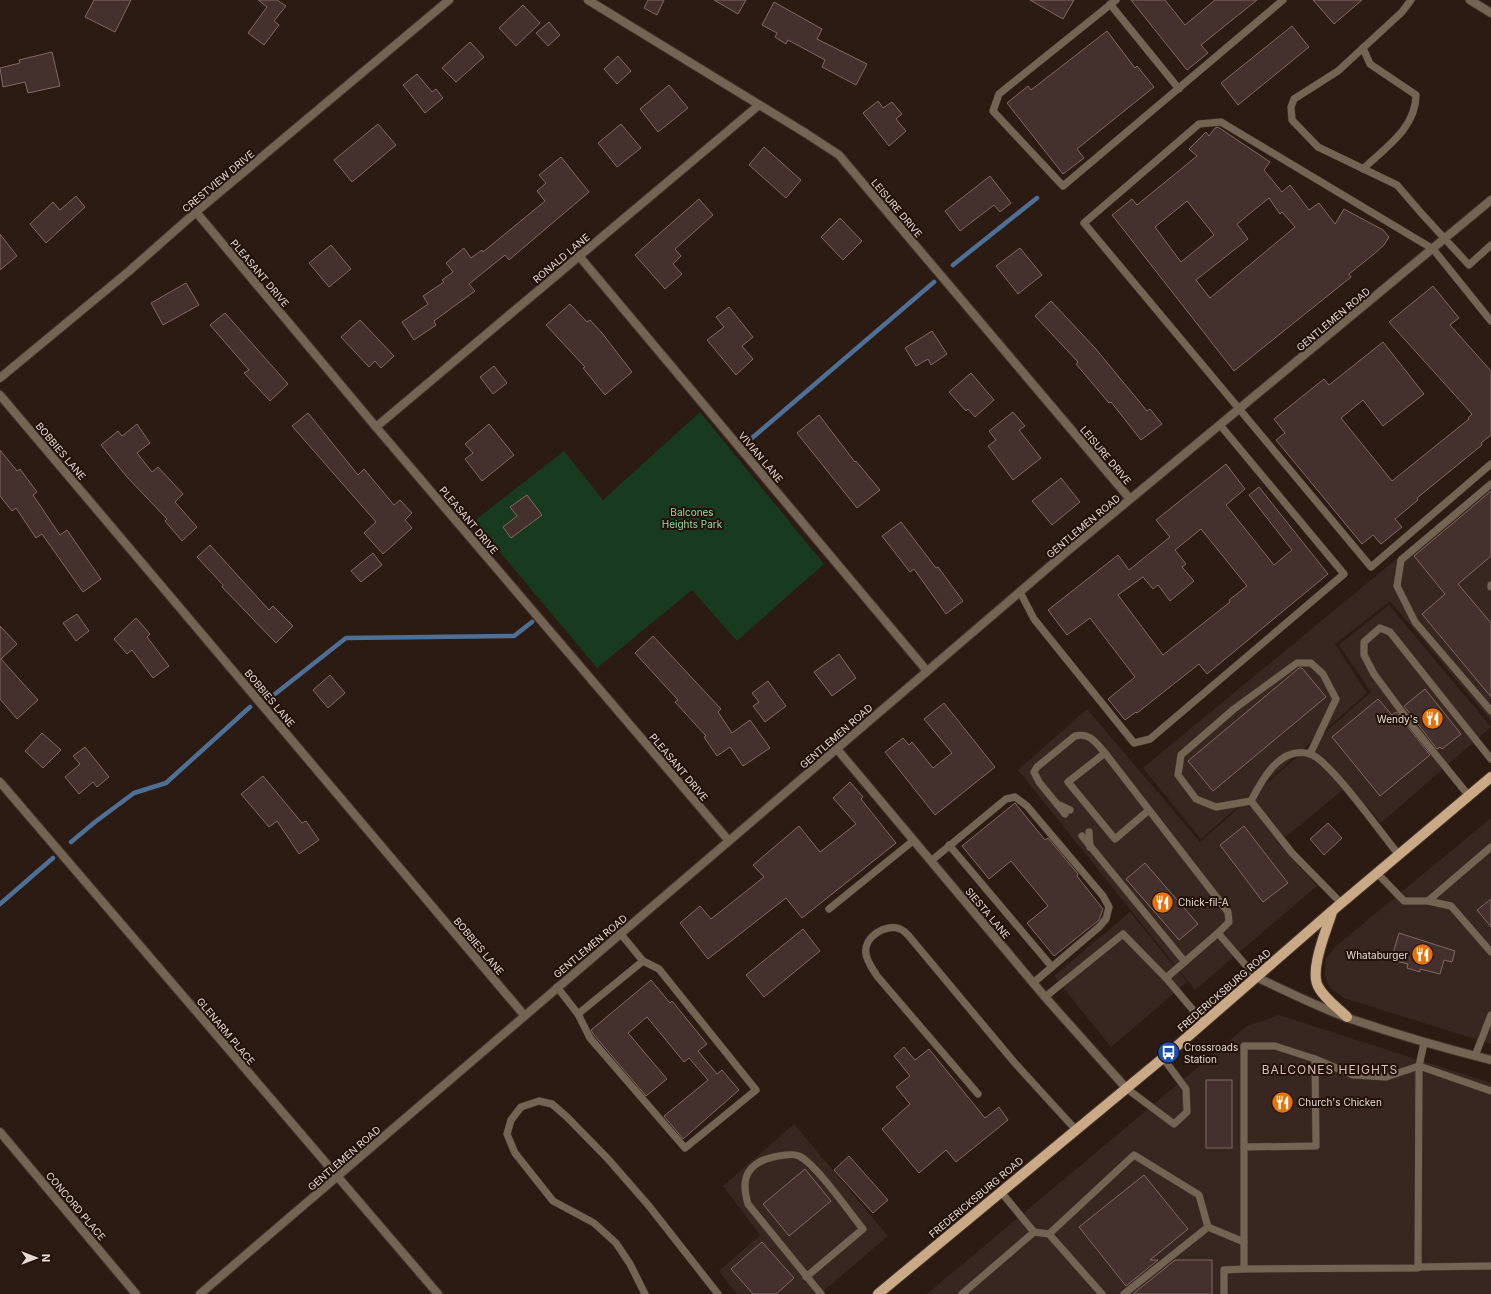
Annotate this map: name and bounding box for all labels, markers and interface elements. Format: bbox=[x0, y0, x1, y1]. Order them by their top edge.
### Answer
street label: CRESTVIEW DRIVE bbox=[180, 147, 256, 215]
street label: LEISURE DRIVE bbox=[869, 176, 925, 240]
street label: RONALD LANE bbox=[530, 231, 592, 285]
street label: PLEASANT DRIVE bbox=[228, 237, 292, 309]
street label: GENTLEMEN ROAD bbox=[1294, 285, 1372, 353]
street label: BOBBIES LANE bbox=[33, 420, 89, 482]
street label: LEISURE DRIVE bbox=[1078, 423, 1134, 487]
street label: VIVIAN LANE bbox=[736, 429, 786, 485]
street label: PLEASANT DRIVE bbox=[437, 484, 501, 556]
street label: GENTLEMEN ROAD bbox=[1044, 492, 1122, 560]
park label: Balcones Heights Park bbox=[662, 506, 723, 530]
street label: BOBBIES LANE bbox=[242, 667, 298, 729]
street label: GENTLEMEN ROAD bbox=[797, 701, 875, 771]
restaurant icon: Wendy's bbox=[1420, 706, 1446, 732]
place label: Wendy's bbox=[1377, 713, 1418, 725]
street label: PLEASANT DRIVE bbox=[647, 731, 711, 803]
street label: SIESTA LANE bbox=[963, 885, 1013, 941]
restaurant icon: Chick-fil-A bbox=[1149, 889, 1175, 915]
place label: Chick-fil-A bbox=[1178, 896, 1229, 908]
street label: GENTLEMEN ROAD bbox=[551, 912, 629, 980]
street label: BOBBIES LANE bbox=[451, 915, 507, 977]
restaurant icon: Whataburger bbox=[1410, 942, 1436, 968]
street label: FREDERICKSBURG ROAD bbox=[1175, 946, 1273, 1034]
place label: Whataburger bbox=[1346, 949, 1408, 961]
street label: GLENARM PLACE bbox=[194, 995, 258, 1067]
bus stop icon: Crossroads Station bbox=[1156, 1040, 1182, 1066]
place label: Crossroads Station bbox=[1184, 1041, 1238, 1065]
district label: BALCONES HEIGHTS bbox=[1262, 1062, 1398, 1077]
restaurant icon: Church's Chicken bbox=[1269, 1089, 1295, 1115]
place label: Church's Chicken bbox=[1298, 1096, 1382, 1108]
street label: GENTLEMEN ROAD bbox=[305, 1123, 383, 1193]
street label: FREDERICKSBURG ROAD bbox=[926, 1154, 1026, 1240]
street label: CONCORD PLACE bbox=[44, 1169, 108, 1243]
north arrow bbox=[16, 1238, 56, 1278]
text: N bbox=[39, 1254, 53, 1262]

